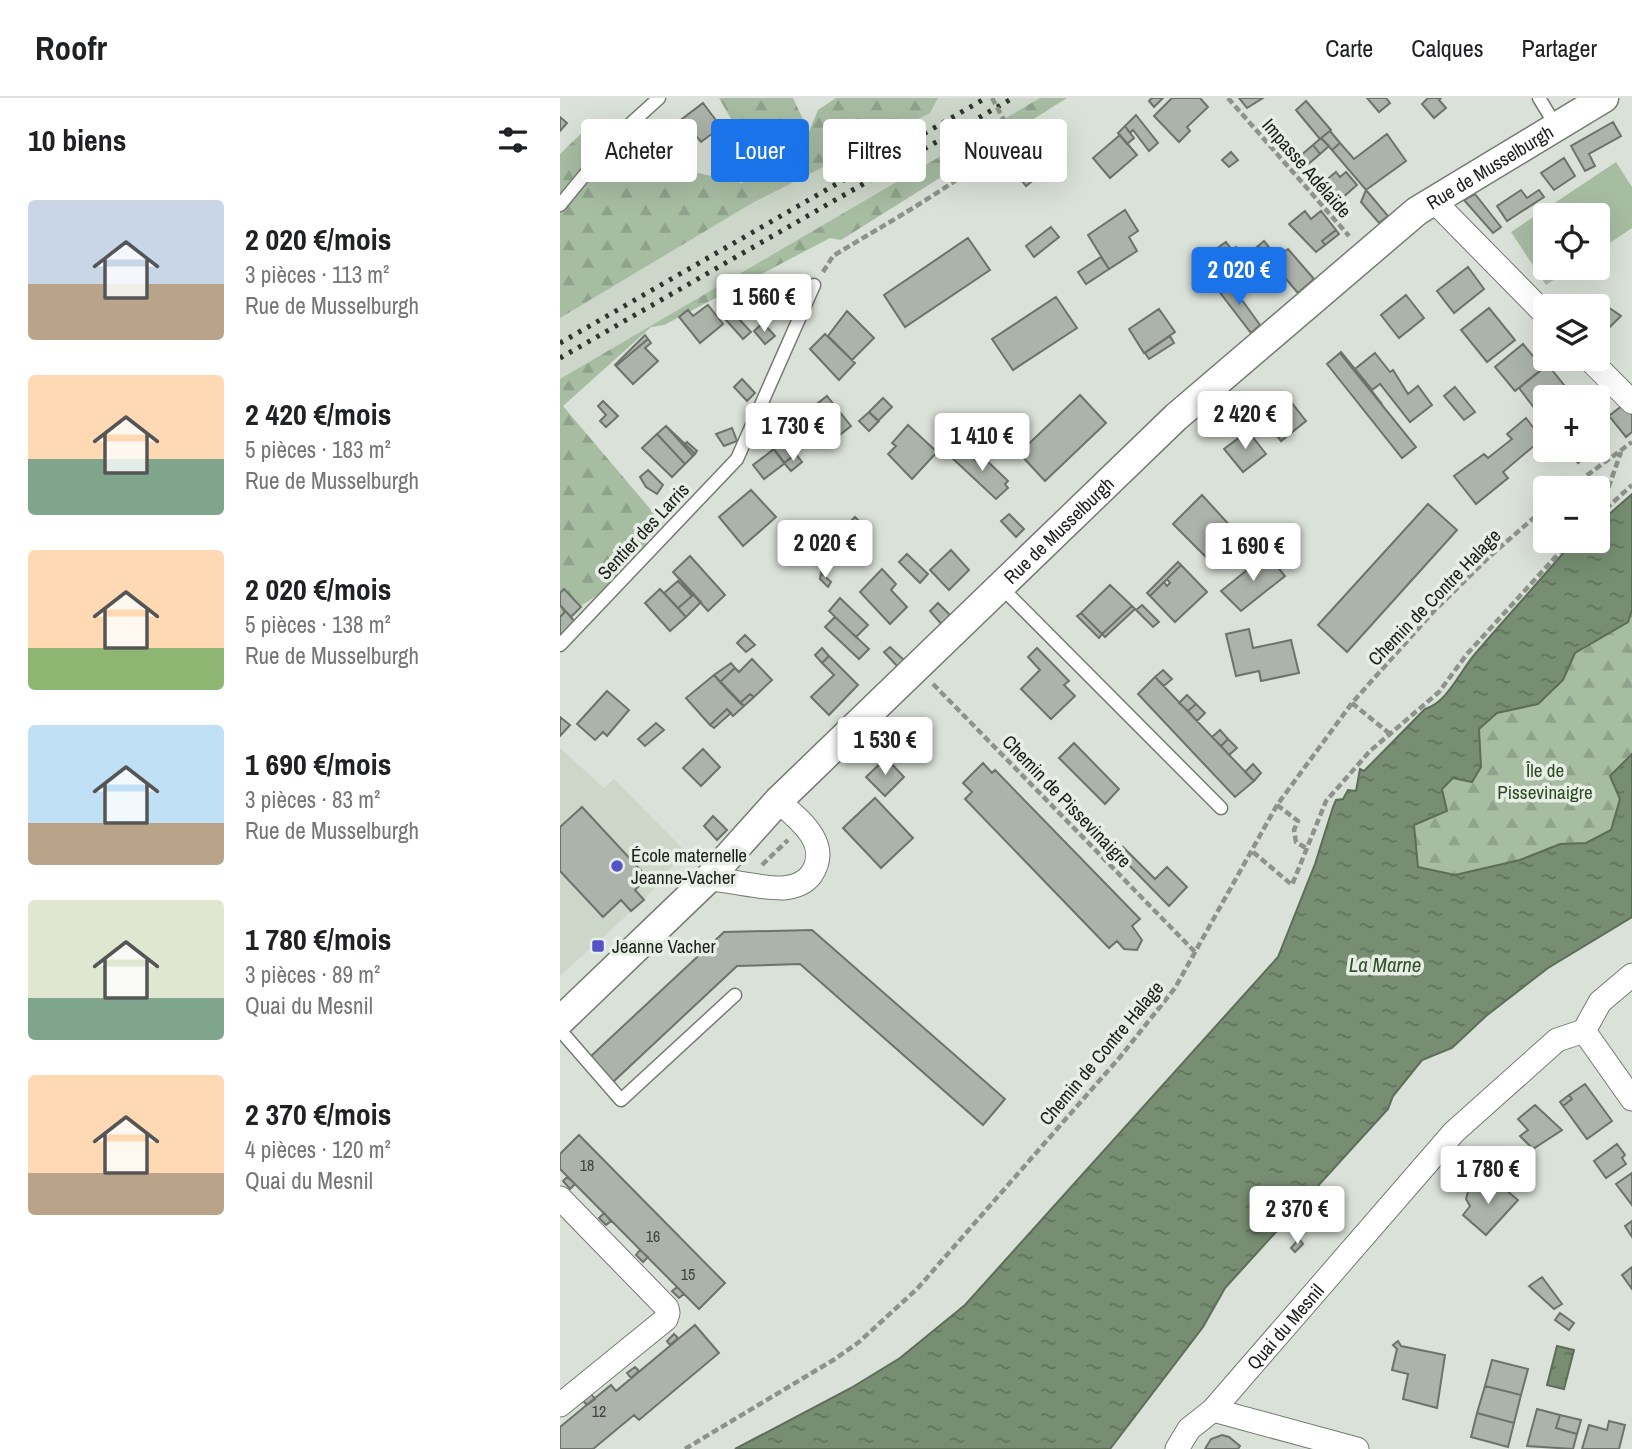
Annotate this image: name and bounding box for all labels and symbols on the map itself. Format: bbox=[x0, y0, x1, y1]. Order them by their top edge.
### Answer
street label: Impasse Adélaïde bbox=[1257, 113, 1357, 223]
street label: Rue de Musselburgh bbox=[1421, 119, 1558, 215]
pin: 2 020 € bbox=[1174, 248, 1304, 307]
pin: 1 560 € bbox=[699, 274, 829, 334]
pin: 2 420 € bbox=[1180, 392, 1310, 451]
pin: 1 730 € bbox=[728, 404, 858, 463]
pin: 1 410 € bbox=[917, 414, 1047, 473]
street label: Rue de Musselburgh bbox=[998, 471, 1120, 589]
street label: Sentier des Larris bbox=[591, 477, 695, 585]
pin: 2 020 € bbox=[760, 520, 890, 580]
street label: Chemin de Contre Halage bbox=[1362, 523, 1506, 671]
pin: 1 690 € bbox=[1188, 524, 1318, 583]
pin: 1 530 € bbox=[820, 718, 950, 777]
street label: Chemin de Pissevinaigre bbox=[997, 729, 1137, 873]
park label: Île de Pissevinaigre bbox=[1497, 757, 1593, 805]
place label: École maternelle Jeanne-Vacher bbox=[631, 842, 747, 890]
marker: École maternelle Jeanne-Vacher bbox=[609, 858, 625, 874]
place label: Jeanne Vacher bbox=[612, 933, 716, 959]
marker: Jeanne Vacher bbox=[590, 938, 606, 954]
water label: La Marne bbox=[1349, 950, 1421, 979]
street label: Chemin de Contre Halage bbox=[1033, 975, 1169, 1131]
pin: 1 780 € bbox=[1423, 1146, 1553, 1206]
house number: 18 bbox=[580, 1154, 594, 1176]
pin: 2 370 € bbox=[1232, 1186, 1362, 1246]
house number: 16 bbox=[646, 1225, 660, 1247]
house number: 15 bbox=[681, 1263, 695, 1285]
street label: Quai du Mesnil bbox=[1241, 1278, 1330, 1375]
house number: 12 bbox=[592, 1400, 606, 1422]

